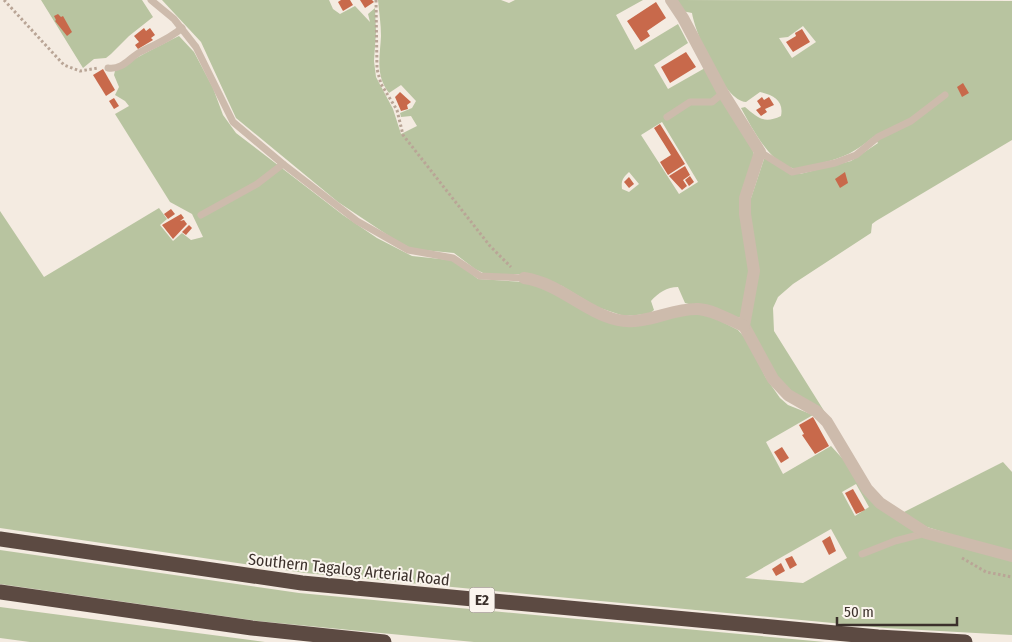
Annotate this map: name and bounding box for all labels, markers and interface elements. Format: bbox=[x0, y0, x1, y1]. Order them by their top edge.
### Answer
street label: Southern Tagalog Arterial Road bbox=[247, 549, 451, 590]
road number: E2 bbox=[470, 588, 494, 612]
scale bar bbox=[837, 594, 957, 626]
text: 50 m bbox=[844, 603, 874, 621]

